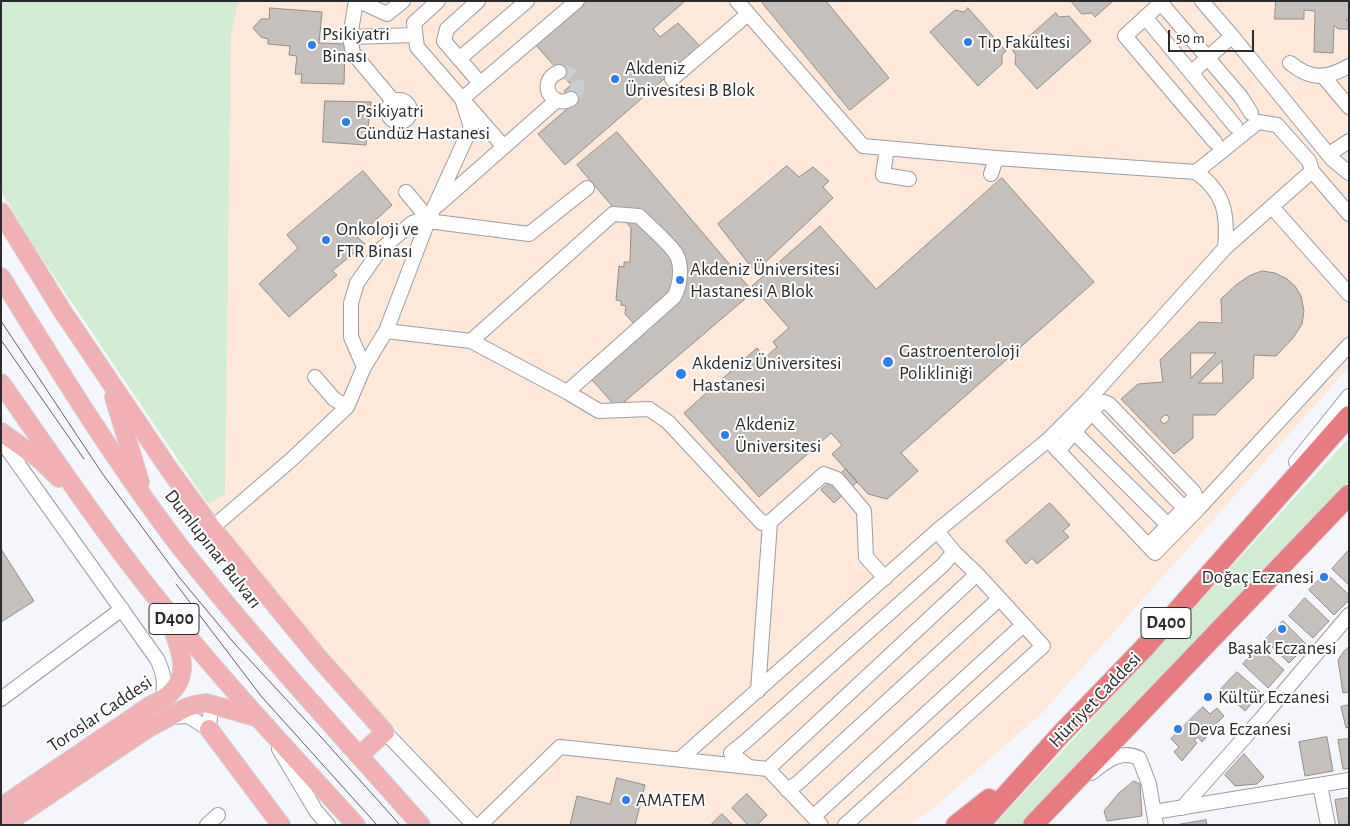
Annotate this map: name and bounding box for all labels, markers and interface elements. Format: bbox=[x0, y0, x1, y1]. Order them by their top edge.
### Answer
scale bar bbox=[1170, 20, 1256, 52]
place label: Psikiyatri Binası bbox=[322, 23, 390, 67]
place label: Tıp Fakültesi bbox=[978, 31, 1070, 53]
text: 50 m bbox=[1176, 31, 1205, 46]
marker: Tıp Fakültesi bbox=[962, 36, 974, 48]
marker: Psikiyatri Binası bbox=[306, 39, 318, 51]
place label: Akdeniz Ünivesitesi B Blok bbox=[625, 57, 755, 101]
marker: Akdeniz Ünivesitesi B Blok bbox=[609, 73, 621, 85]
place label: Psikiyatri Gündüz Hastanesi bbox=[356, 100, 490, 144]
marker: Psikiyatri Gündüz Hastanesi bbox=[340, 116, 352, 128]
place label: Onkoloji ve FTR Binası bbox=[336, 218, 419, 262]
marker: Onkoloji ve FTR Binası bbox=[320, 234, 332, 246]
place label: Akdeniz Üniversitesi Hastanesi A Blok bbox=[690, 258, 840, 302]
marker: Akdeniz Üniversitesi Hastanesi A Blok bbox=[674, 274, 686, 286]
place label: Gastroenteroloji Polikliniği bbox=[899, 340, 1020, 384]
place label: Akdeniz Üniversitesi Hastanesi bbox=[692, 352, 842, 396]
marker: Gastroenteroloji Polikliniği bbox=[881, 355, 895, 369]
marker: Akdeniz Üniversitesi Hastanesi bbox=[674, 367, 688, 381]
place label: Akdeniz Üniversitesi bbox=[735, 413, 821, 457]
marker: Akdeniz Üniversitesi bbox=[719, 429, 731, 441]
street label: Dumlupınar Bulvarı bbox=[159, 485, 267, 613]
place label: Doğaç Eczanesi bbox=[1202, 566, 1314, 588]
marker: Doğaç Eczanesi bbox=[1318, 571, 1330, 583]
road number: D400 bbox=[149, 604, 199, 634]
road number: D400 bbox=[1141, 608, 1191, 638]
marker: Başak Eczanesi bbox=[1276, 623, 1288, 635]
place label: Başak Eczanesi bbox=[1227, 637, 1337, 659]
street label: Hürriyet Caddesi bbox=[1044, 648, 1146, 752]
street label: Toroslar Caddesi bbox=[43, 671, 157, 757]
place label: Kültür Eczanesi bbox=[1218, 686, 1330, 708]
marker: Kültür Eczanesi bbox=[1202, 691, 1214, 703]
place label: Deva Eczanesi bbox=[1188, 718, 1291, 740]
marker: Deva Eczanesi bbox=[1172, 723, 1184, 735]
place label: AMATEM bbox=[636, 789, 705, 811]
marker: AMATEM bbox=[620, 794, 632, 806]

